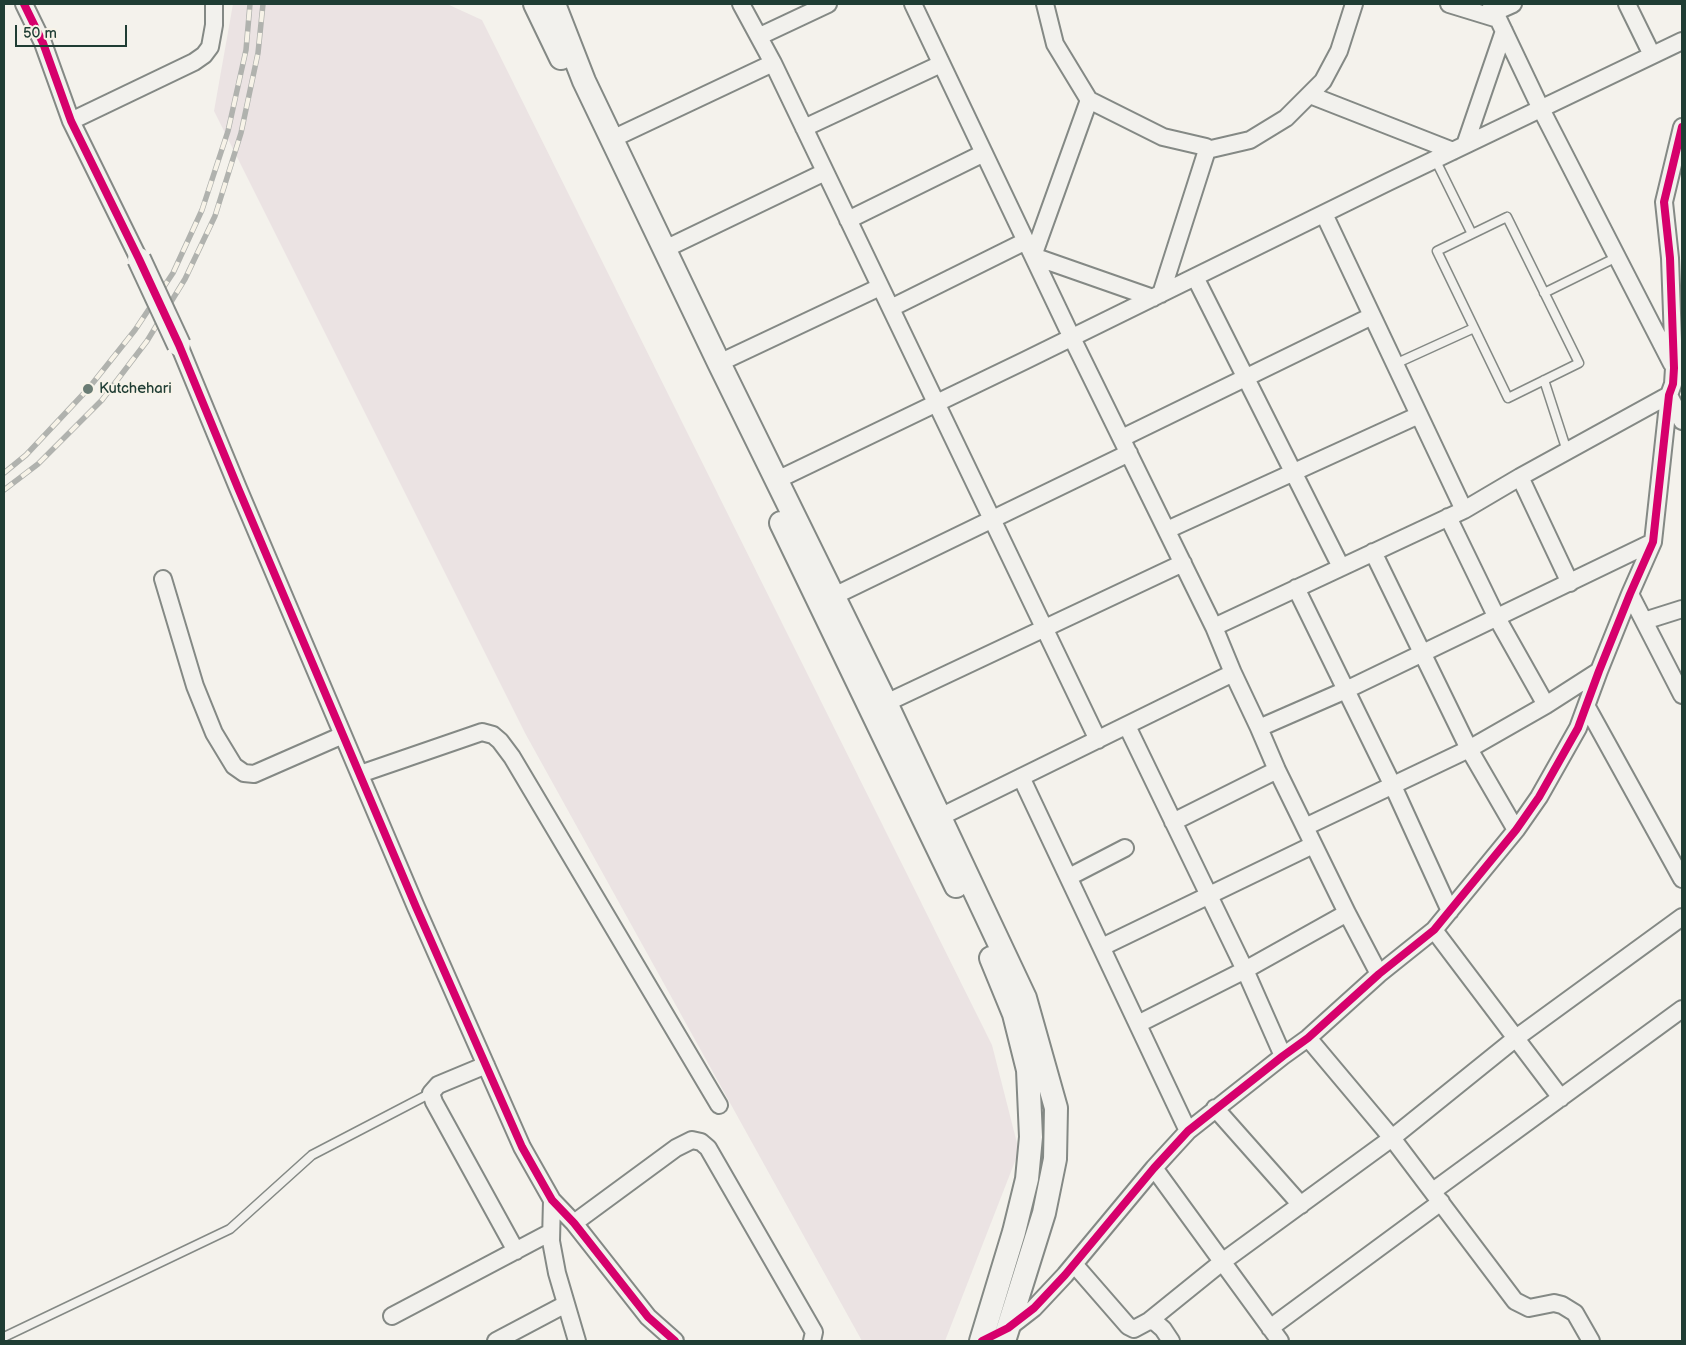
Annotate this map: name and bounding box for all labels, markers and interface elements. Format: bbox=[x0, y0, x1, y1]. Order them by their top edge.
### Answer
scale bar bbox=[18, 15, 130, 47]
text: 50 m bbox=[23, 24, 57, 43]
place label: Kutchehari bbox=[99, 380, 172, 398]
marker: Kutchehari bbox=[81, 382, 95, 396]

